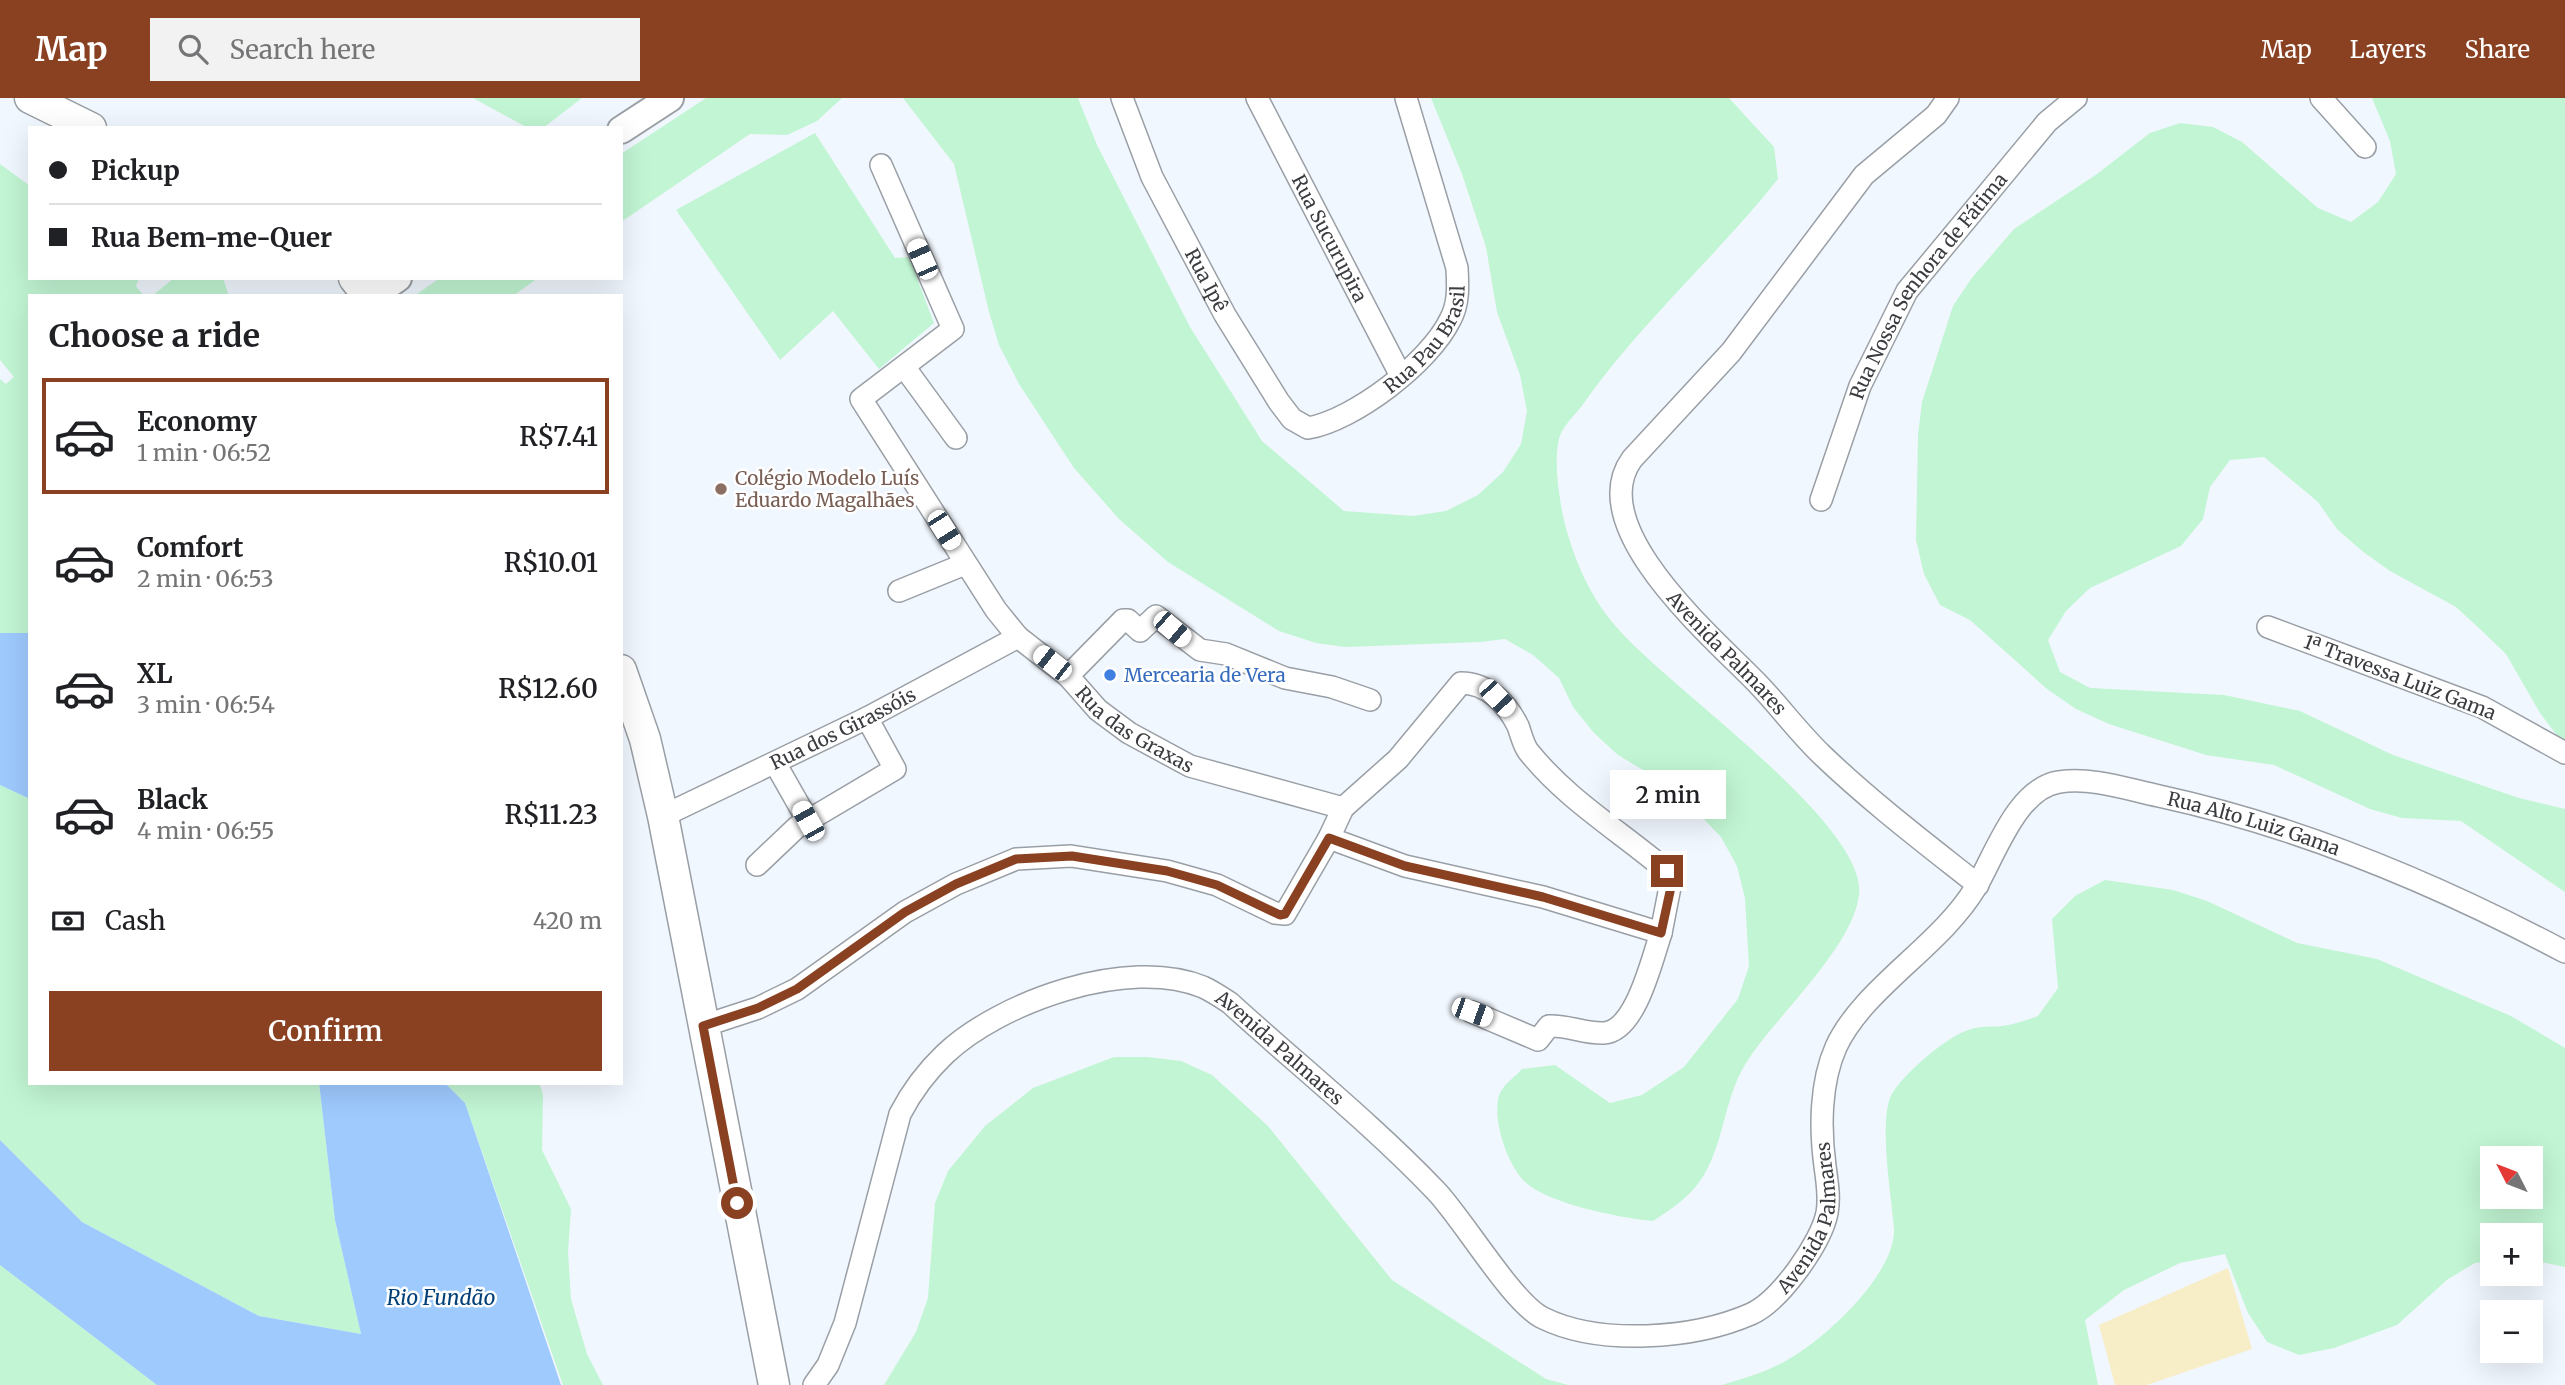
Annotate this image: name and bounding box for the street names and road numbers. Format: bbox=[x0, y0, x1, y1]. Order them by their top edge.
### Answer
street label: Rua Nossa Senhora de Fátima bbox=[1844, 168, 2012, 402]
street label: Rua Sucurupira bbox=[1287, 170, 1373, 306]
street label: Rua Ipê bbox=[1180, 244, 1233, 316]
street label: Rua Pau Brasil bbox=[1379, 285, 1470, 398]
street label: Avenida Palmares bbox=[1661, 585, 1792, 720]
street label: 1ª Travessa Luiz Gama bbox=[2300, 629, 2500, 725]
street label: Rua das Graxas bbox=[1070, 681, 1198, 778]
street label: Rua dos Girassóis bbox=[766, 682, 920, 775]
street label: Rua Alto Luiz Gama bbox=[2165, 786, 2343, 860]
street label: Avenida Palmares bbox=[1210, 984, 1349, 1110]
street label: Avenida Palmares bbox=[1771, 1141, 1841, 1299]

